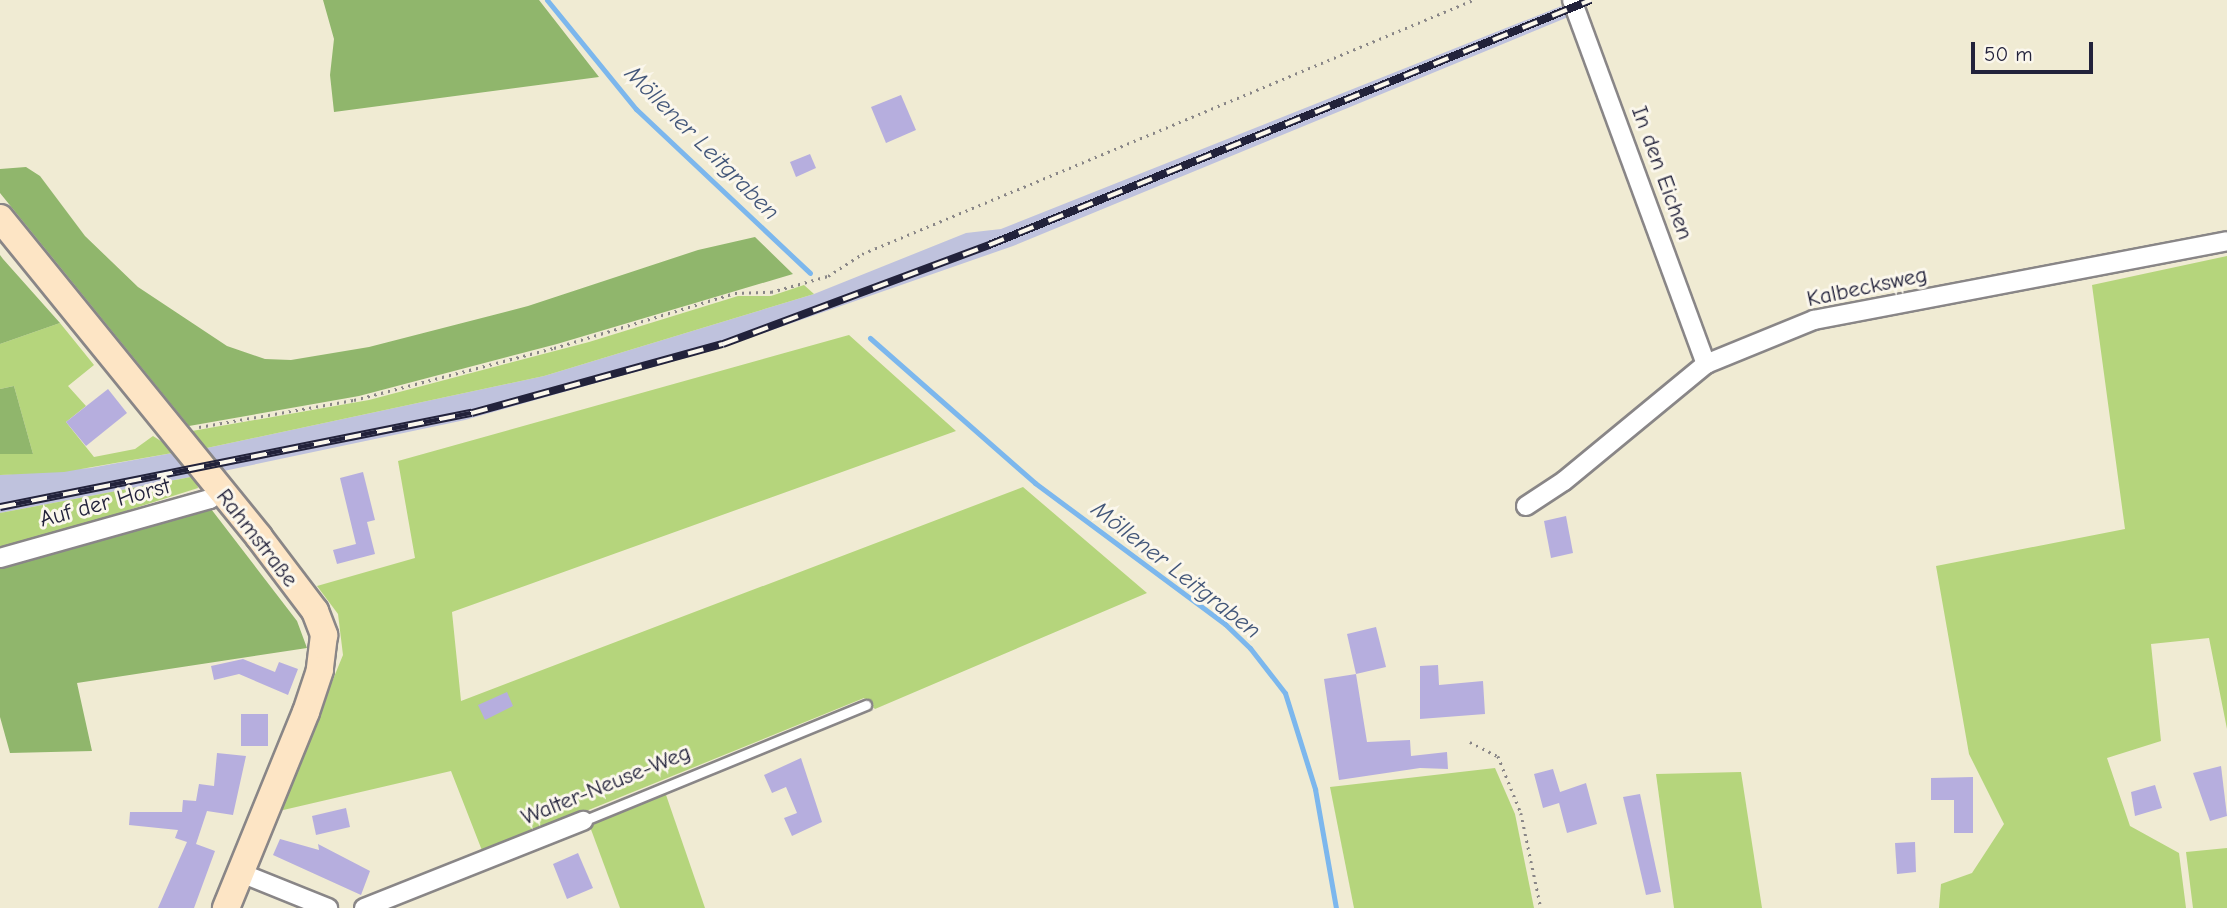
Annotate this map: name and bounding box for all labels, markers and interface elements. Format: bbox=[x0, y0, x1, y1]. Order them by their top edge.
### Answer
scale bar bbox=[1975, 28, 2098, 72]
text: 50 m bbox=[1984, 42, 2033, 66]
water label: Möllener Leitgraben bbox=[619, 60, 785, 226]
street label: In den Eichen bbox=[1625, 102, 1699, 244]
street label: Kalbecksweg bbox=[1804, 261, 1930, 313]
street label: Auf der Horst bbox=[37, 472, 173, 534]
street label: Rahmstraße bbox=[210, 483, 304, 593]
water label: Möllener Leitgraben bbox=[1086, 495, 1266, 645]
street label: Walter-Neuse-Weg bbox=[517, 738, 695, 832]

